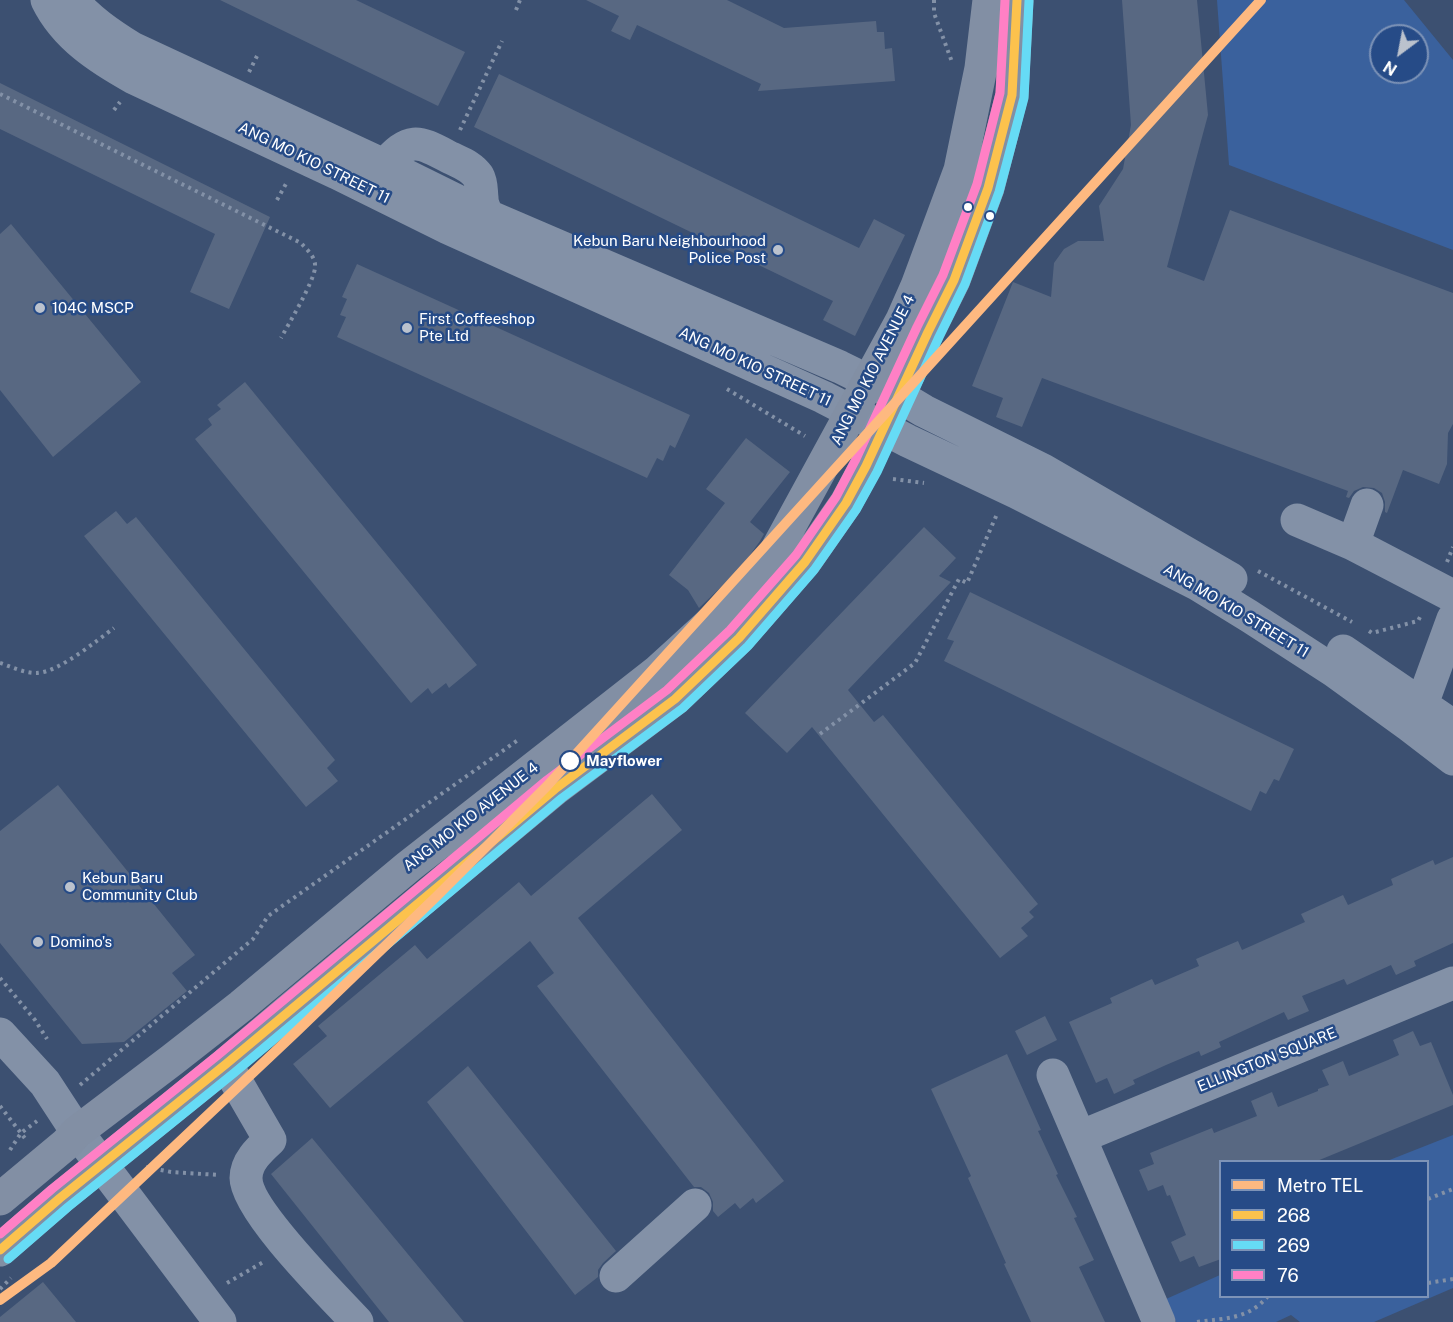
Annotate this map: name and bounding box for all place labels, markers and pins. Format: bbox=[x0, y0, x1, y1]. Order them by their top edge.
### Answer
unlabelled marker bbox=[962, 201, 974, 213]
unlabelled marker bbox=[984, 210, 996, 222]
place label: Kebun Baru Neighbourhood Police Post bbox=[573, 232, 766, 267]
marker: Kebun Baru Neighbourhood Police Post bbox=[771, 243, 785, 257]
place label: 104C MSCP bbox=[52, 299, 134, 317]
marker: 104C MSCP bbox=[33, 301, 47, 315]
place label: First Coffeeshop Pte Ltd bbox=[419, 310, 535, 345]
marker: First Coffeeshop Pte Ltd bbox=[400, 321, 414, 335]
marker: Mayflower bbox=[559, 750, 581, 772]
place label: Mayflower bbox=[586, 752, 662, 770]
place label: Kebun Baru Community Club bbox=[82, 869, 198, 904]
marker: Kebun Baru Community Club bbox=[63, 880, 77, 894]
place label: Domino's bbox=[50, 933, 112, 951]
marker: Domino's bbox=[31, 935, 45, 949]

